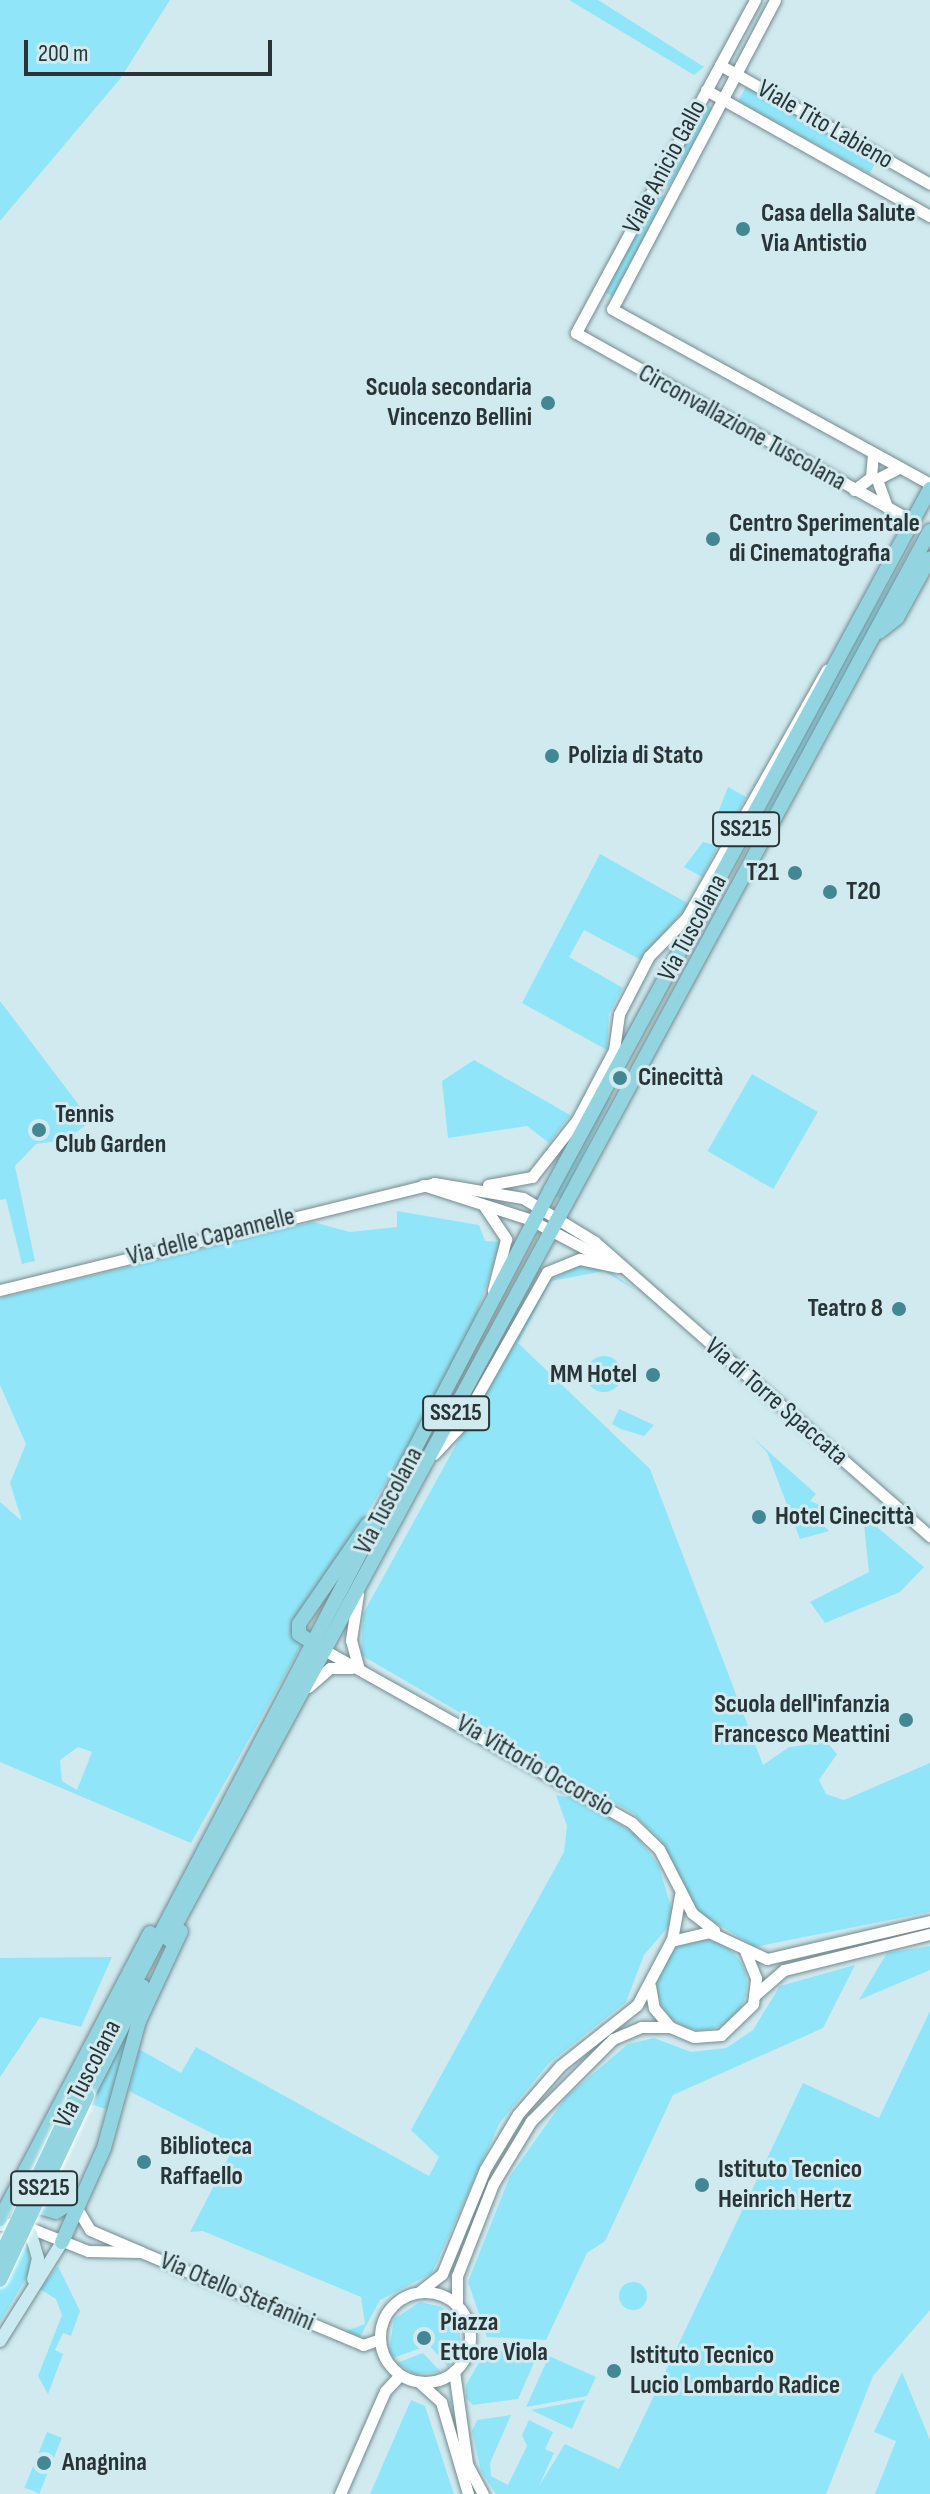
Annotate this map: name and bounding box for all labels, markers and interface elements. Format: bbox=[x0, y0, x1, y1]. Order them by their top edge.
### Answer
scale bar bbox=[28, 24, 276, 74]
text: 200 m bbox=[38, 39, 89, 68]
street label: Viale Tito Labieno bbox=[752, 74, 898, 176]
street label: Viale Anicio Gallo bbox=[617, 95, 713, 239]
place label: Casa della Salute Via Antistio bbox=[761, 198, 916, 260]
marker: Casa della Salute Via Antistio bbox=[732, 218, 754, 240]
street label: Circonvallazione Tuscolana bbox=[633, 358, 851, 498]
place label: Scuola secondaria Vincenzo Bellini bbox=[366, 372, 532, 434]
marker: Scuola secondaria Vincenzo Bellini bbox=[539, 394, 557, 412]
place label: Centro Sperimentale di Cinematografia bbox=[729, 508, 920, 570]
marker: Centro Sperimentale di Cinematografia bbox=[704, 530, 722, 548]
place label: Polizia di Stato bbox=[568, 740, 703, 772]
marker: Polizia di Stato bbox=[543, 747, 561, 765]
road number: SS215 bbox=[712, 809, 780, 849]
place label: T21 bbox=[746, 857, 779, 889]
marker: T21 bbox=[786, 864, 804, 882]
street label: Via Tuscolana bbox=[652, 869, 734, 987]
place label: T20 bbox=[846, 876, 881, 908]
marker: T20 bbox=[821, 883, 839, 901]
place label: Cinecittà bbox=[638, 1062, 723, 1094]
marker: Cinecittà bbox=[609, 1067, 631, 1089]
place label: Tennis Club Garden bbox=[55, 1099, 166, 1160]
marker: Tennis Club Garden bbox=[30, 1121, 48, 1139]
street label: Via delle Capannelle bbox=[124, 1201, 298, 1273]
place label: Teatro 8 bbox=[808, 1293, 883, 1325]
marker: Teatro 8 bbox=[890, 1300, 908, 1318]
street label: Via di Torre Spaccata bbox=[698, 1331, 854, 1473]
place label: MM Hotel bbox=[550, 1359, 637, 1391]
marker: MM Hotel bbox=[644, 1366, 662, 1384]
road number: SS215 bbox=[422, 1393, 490, 1433]
street label: Via Tuscolana bbox=[348, 1442, 430, 1560]
place label: Hotel Cinecittà bbox=[775, 1501, 914, 1533]
marker: Hotel Cinecittà bbox=[750, 1508, 768, 1526]
place label: Scuola dell'infanzia Francesco Meattini bbox=[714, 1689, 890, 1750]
street label: Via Vittorio Occorsio bbox=[451, 1708, 619, 1824]
marker: Scuola dell'infanzia Francesco Meattini bbox=[897, 1711, 915, 1729]
street label: Via Tuscolana bbox=[48, 2015, 128, 2133]
place label: Biblioteca Raffaello bbox=[160, 2131, 252, 2192]
marker: Biblioteca Raffaello bbox=[135, 2153, 153, 2171]
place label: Istituto Tecnico Heinrich Hertz bbox=[718, 2154, 862, 2216]
road number: SS215 bbox=[10, 2168, 78, 2208]
marker: Istituto Tecnico Heinrich Hertz bbox=[693, 2176, 711, 2194]
street label: Via Otello Stefanini bbox=[155, 2245, 319, 2339]
place label: Piazza Ettore Viola bbox=[440, 2307, 548, 2368]
marker: Piazza Ettore Viola bbox=[415, 2329, 433, 2347]
place label: Istituto Tecnico Lucio Lombardo Radice bbox=[630, 2340, 840, 2402]
marker: Istituto Tecnico Lucio Lombardo Radice bbox=[605, 2362, 623, 2380]
place label: Anagnina bbox=[62, 2447, 147, 2479]
marker: Anagnina bbox=[33, 2452, 55, 2474]

